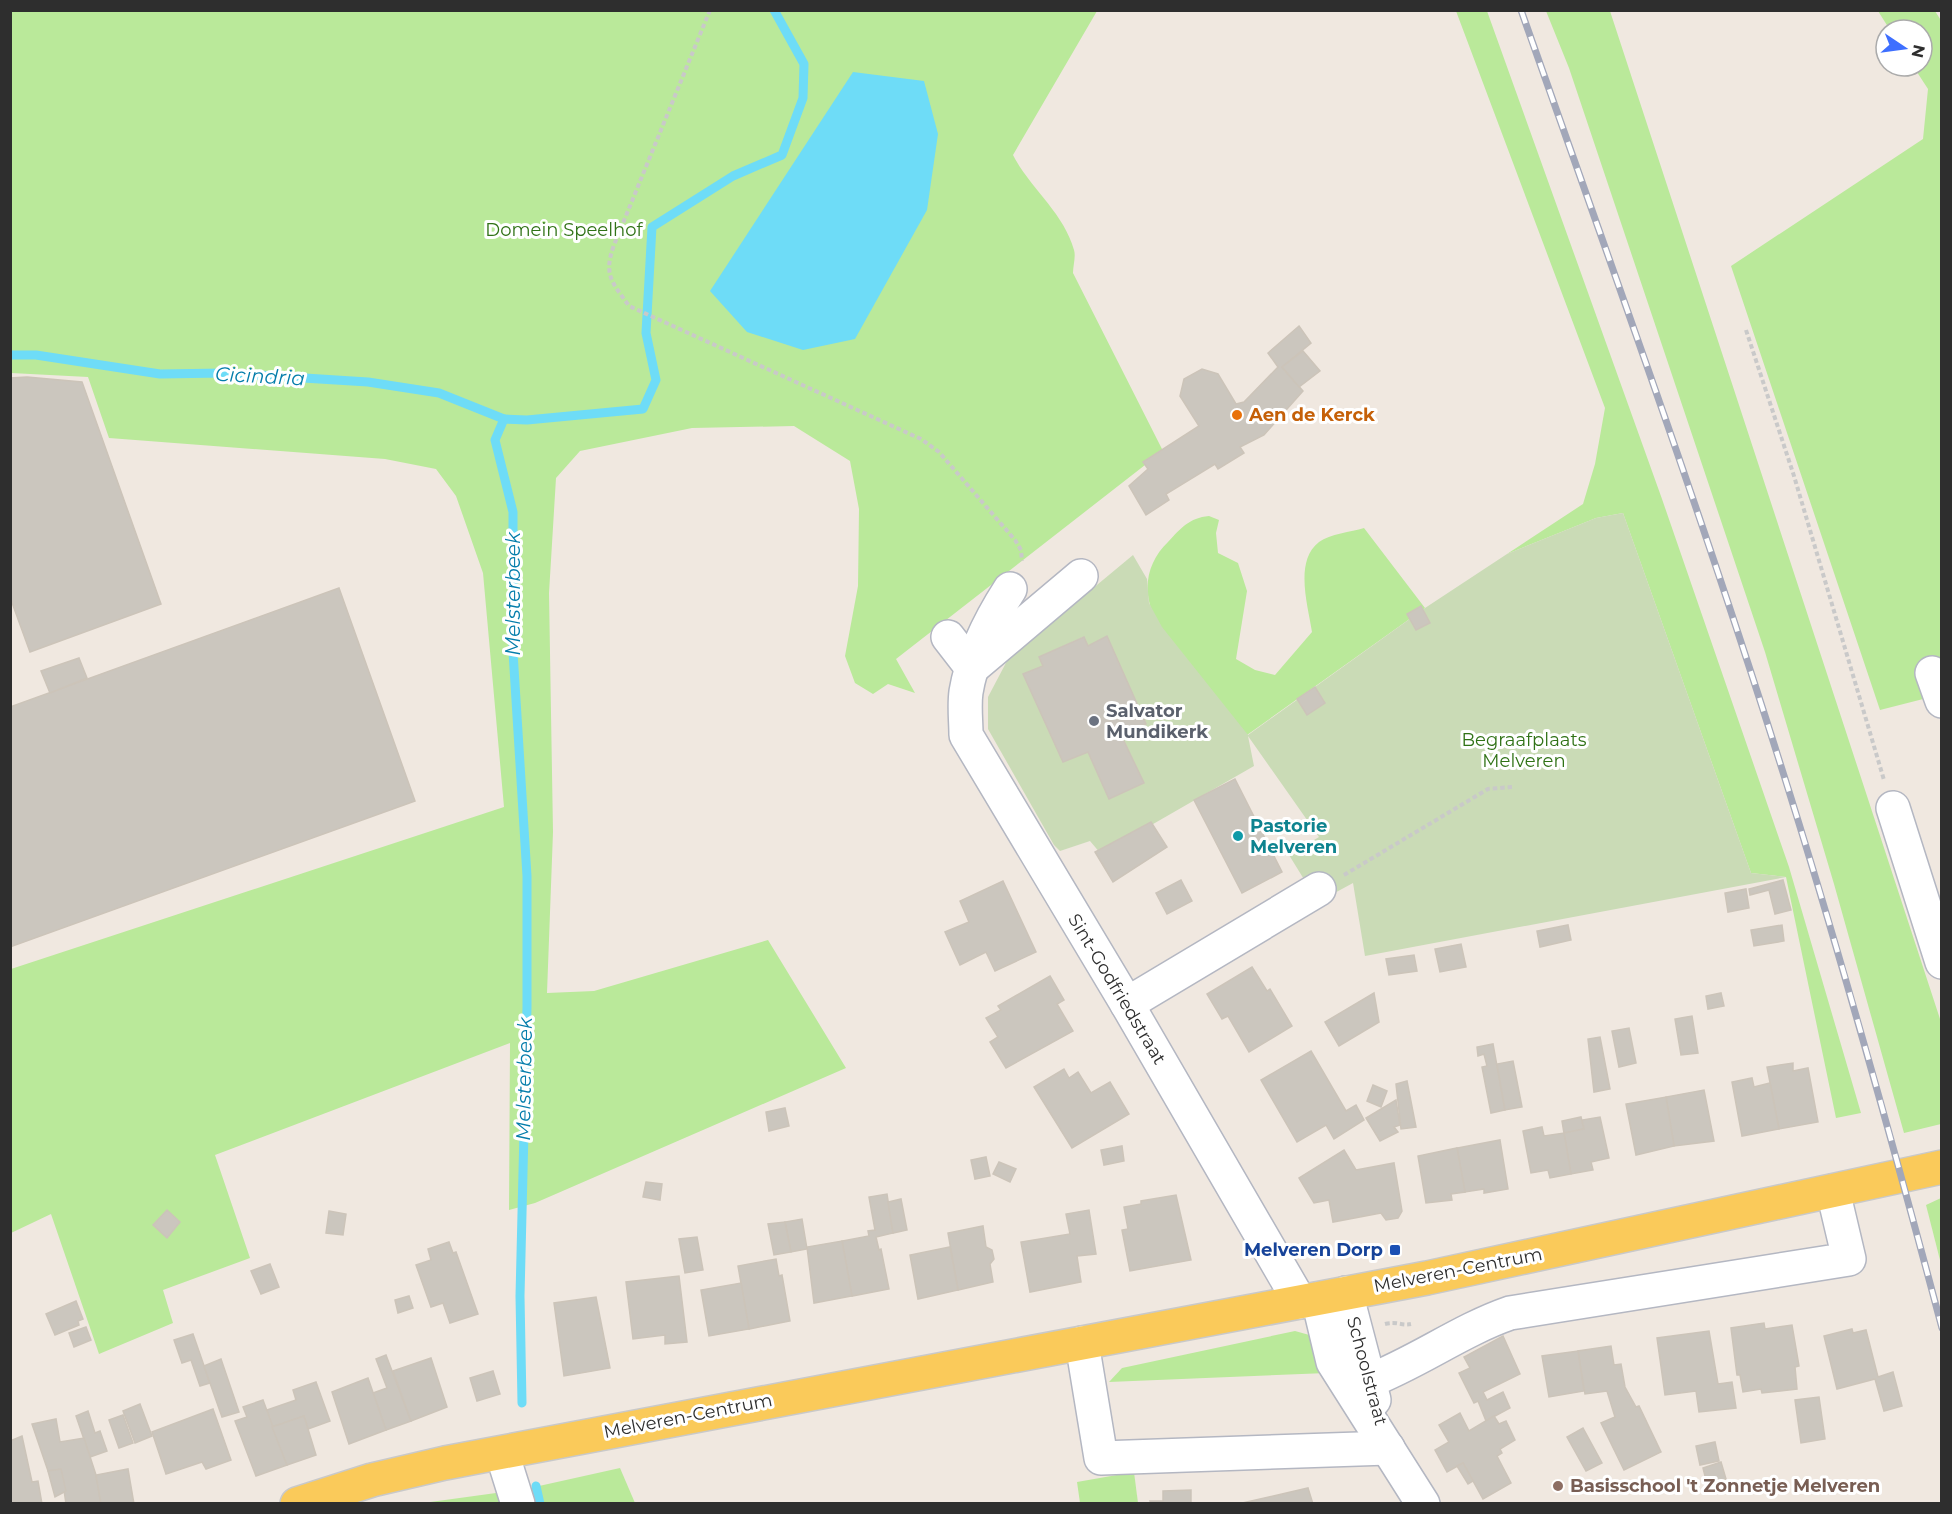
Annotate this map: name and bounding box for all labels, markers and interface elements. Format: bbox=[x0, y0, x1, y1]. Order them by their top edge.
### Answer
north arrow bbox=[1874, 18, 1934, 78]
text: N bbox=[1907, 43, 1929, 60]
park label: Domein Speelhof bbox=[485, 219, 644, 241]
water label: Cicindria bbox=[214, 362, 306, 390]
place label: Aen de Kerck bbox=[1248, 404, 1375, 426]
marker: Aen de Kerck bbox=[1230, 408, 1244, 422]
water label: Melsterbeek bbox=[501, 531, 525, 656]
place label: Salvator Mundikerk bbox=[1106, 700, 1208, 743]
marker: Salvator Mundikerk bbox=[1087, 714, 1101, 728]
park label: Begraafplaats Melveren bbox=[1462, 729, 1587, 772]
place label: Pastorie Melveren bbox=[1250, 815, 1337, 858]
marker: Pastorie Melveren bbox=[1231, 829, 1245, 843]
street label: Sint-Godfriedstraat bbox=[1063, 910, 1171, 1068]
water label: Melsterbeek bbox=[511, 1016, 537, 1141]
place label: Melveren Dorp bbox=[1244, 1239, 1383, 1261]
street label: Melveren-Centrum bbox=[1372, 1243, 1544, 1297]
marker: Melveren Dorp bbox=[1388, 1243, 1402, 1257]
street label: Schoolstraat bbox=[1342, 1314, 1392, 1428]
street label: Melveren-Centrum bbox=[602, 1389, 774, 1443]
place label: Basisschool 't Zonnetje Melveren bbox=[1570, 1475, 1880, 1497]
marker: Basisschool 't Zonnetje Melveren bbox=[1551, 1479, 1565, 1493]

